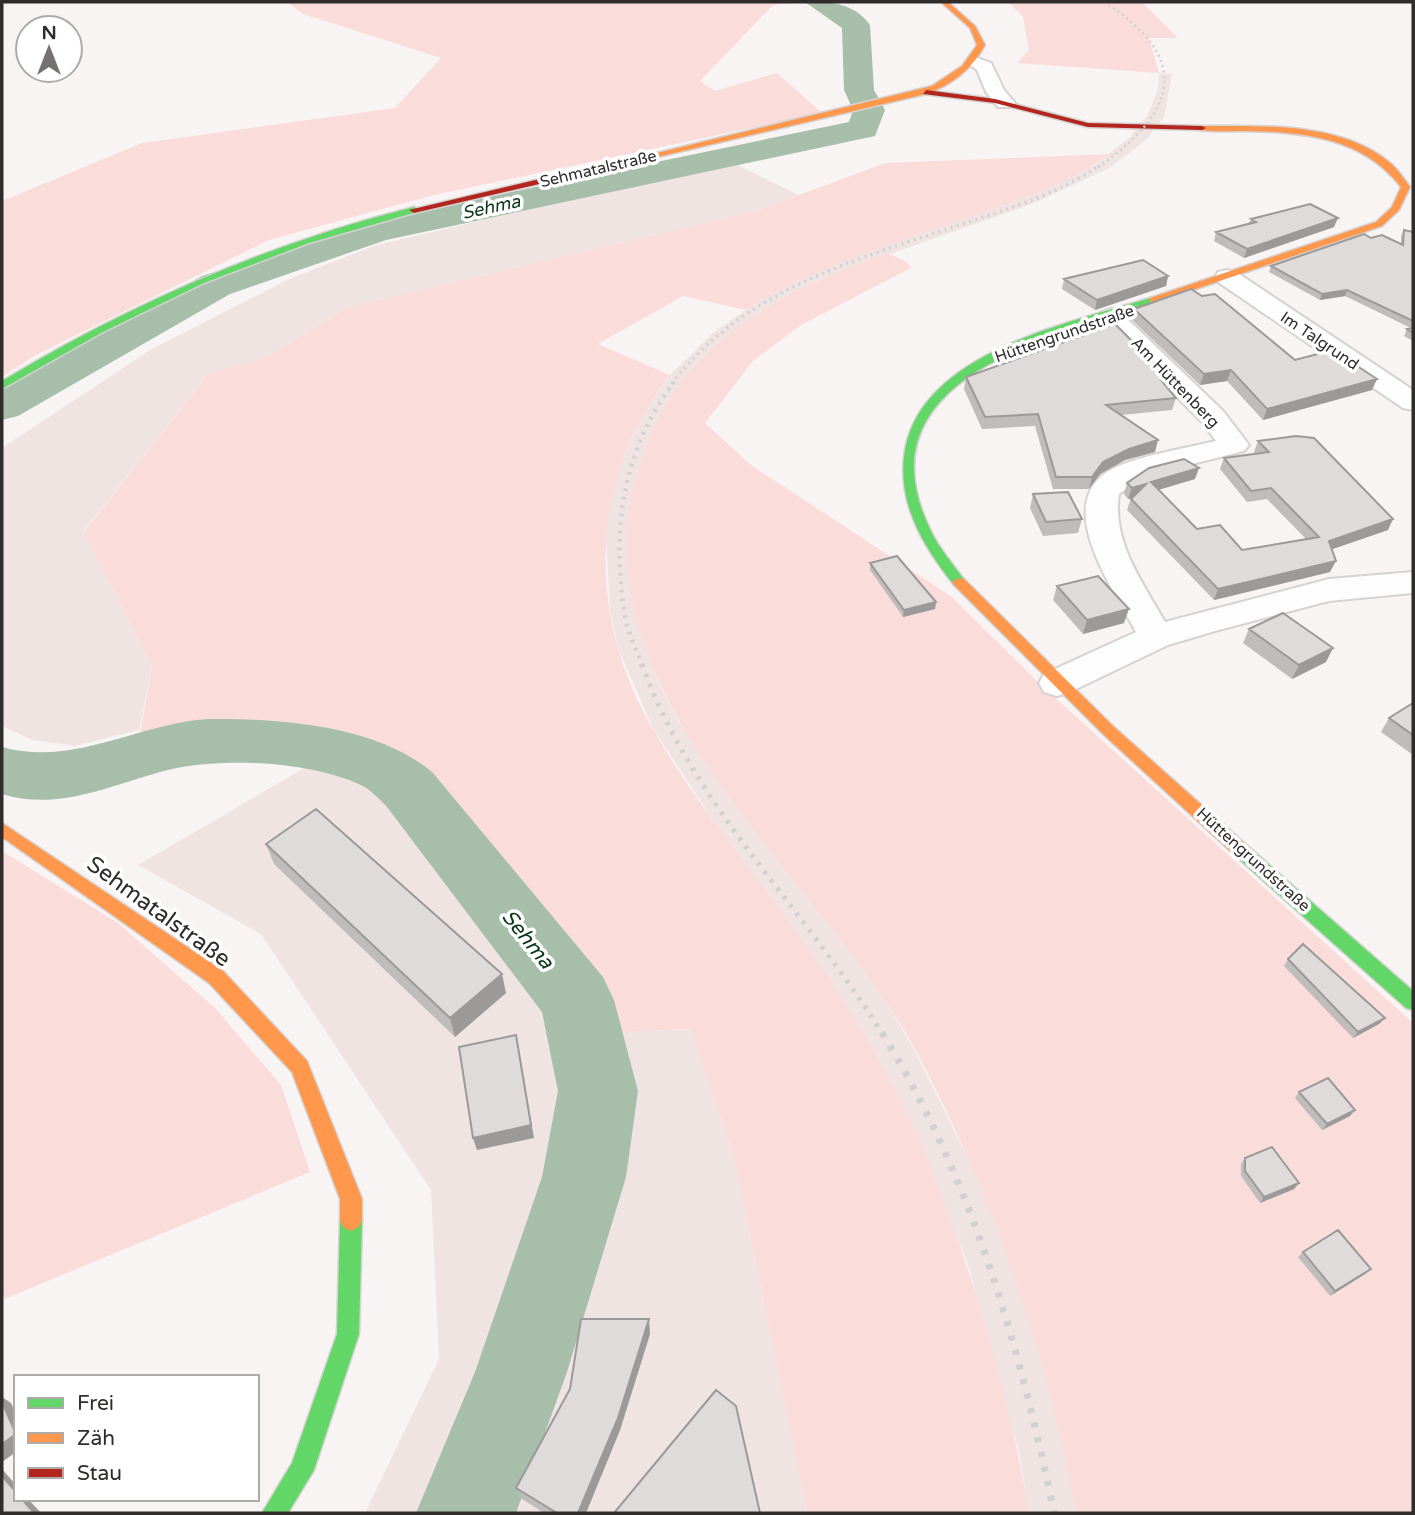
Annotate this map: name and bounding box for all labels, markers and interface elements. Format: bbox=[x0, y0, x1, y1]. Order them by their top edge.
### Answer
north arrow bbox=[14, 14, 84, 84]
text: N bbox=[41, 22, 57, 44]
street label: Sehmatalstraße bbox=[538, 146, 658, 192]
water label: Sehma bbox=[460, 190, 523, 224]
street label: Hüttengrundstraße bbox=[992, 301, 1137, 367]
street label: Im Talgrund bbox=[1276, 307, 1363, 374]
street label: Am Hüttenberg bbox=[1127, 333, 1224, 432]
street label: Hüttengrundstraße bbox=[1192, 803, 1314, 916]
street label: Sehmatalstraße bbox=[81, 850, 236, 973]
water label: Sehma bbox=[496, 905, 560, 975]
legend bbox=[14, 1375, 259, 1501]
text: Frei bbox=[77, 1391, 114, 1416]
text: Zäh bbox=[77, 1426, 115, 1451]
text: Stau bbox=[77, 1461, 122, 1486]

